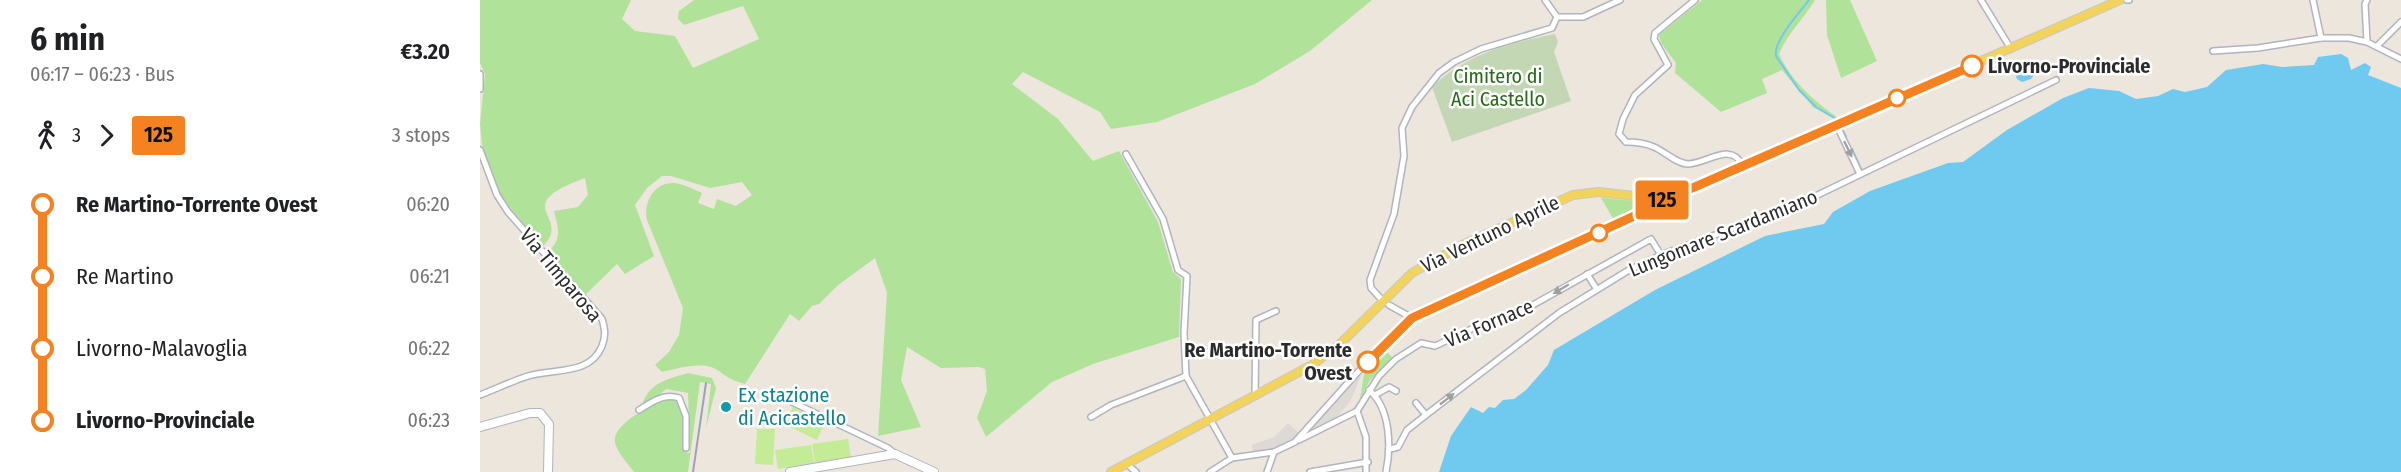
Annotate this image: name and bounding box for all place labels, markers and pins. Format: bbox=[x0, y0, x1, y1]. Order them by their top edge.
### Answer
place label: Livorno-Provinciale bbox=[1988, 54, 2150, 78]
marker: Livorno-Provinciale bbox=[1961, 55, 1983, 77]
unlabelled marker bbox=[1888, 89, 1906, 107]
unlabelled marker bbox=[1590, 224, 1608, 242]
place label: Re Martino-Torrente Ovest bbox=[1184, 338, 1353, 385]
marker: Re Martino-Torrente Ovest bbox=[1357, 351, 1379, 373]
place label: Ex stazione di Acicastello bbox=[738, 383, 846, 430]
marker: Ex stazione di Acicastello bbox=[719, 400, 733, 414]

